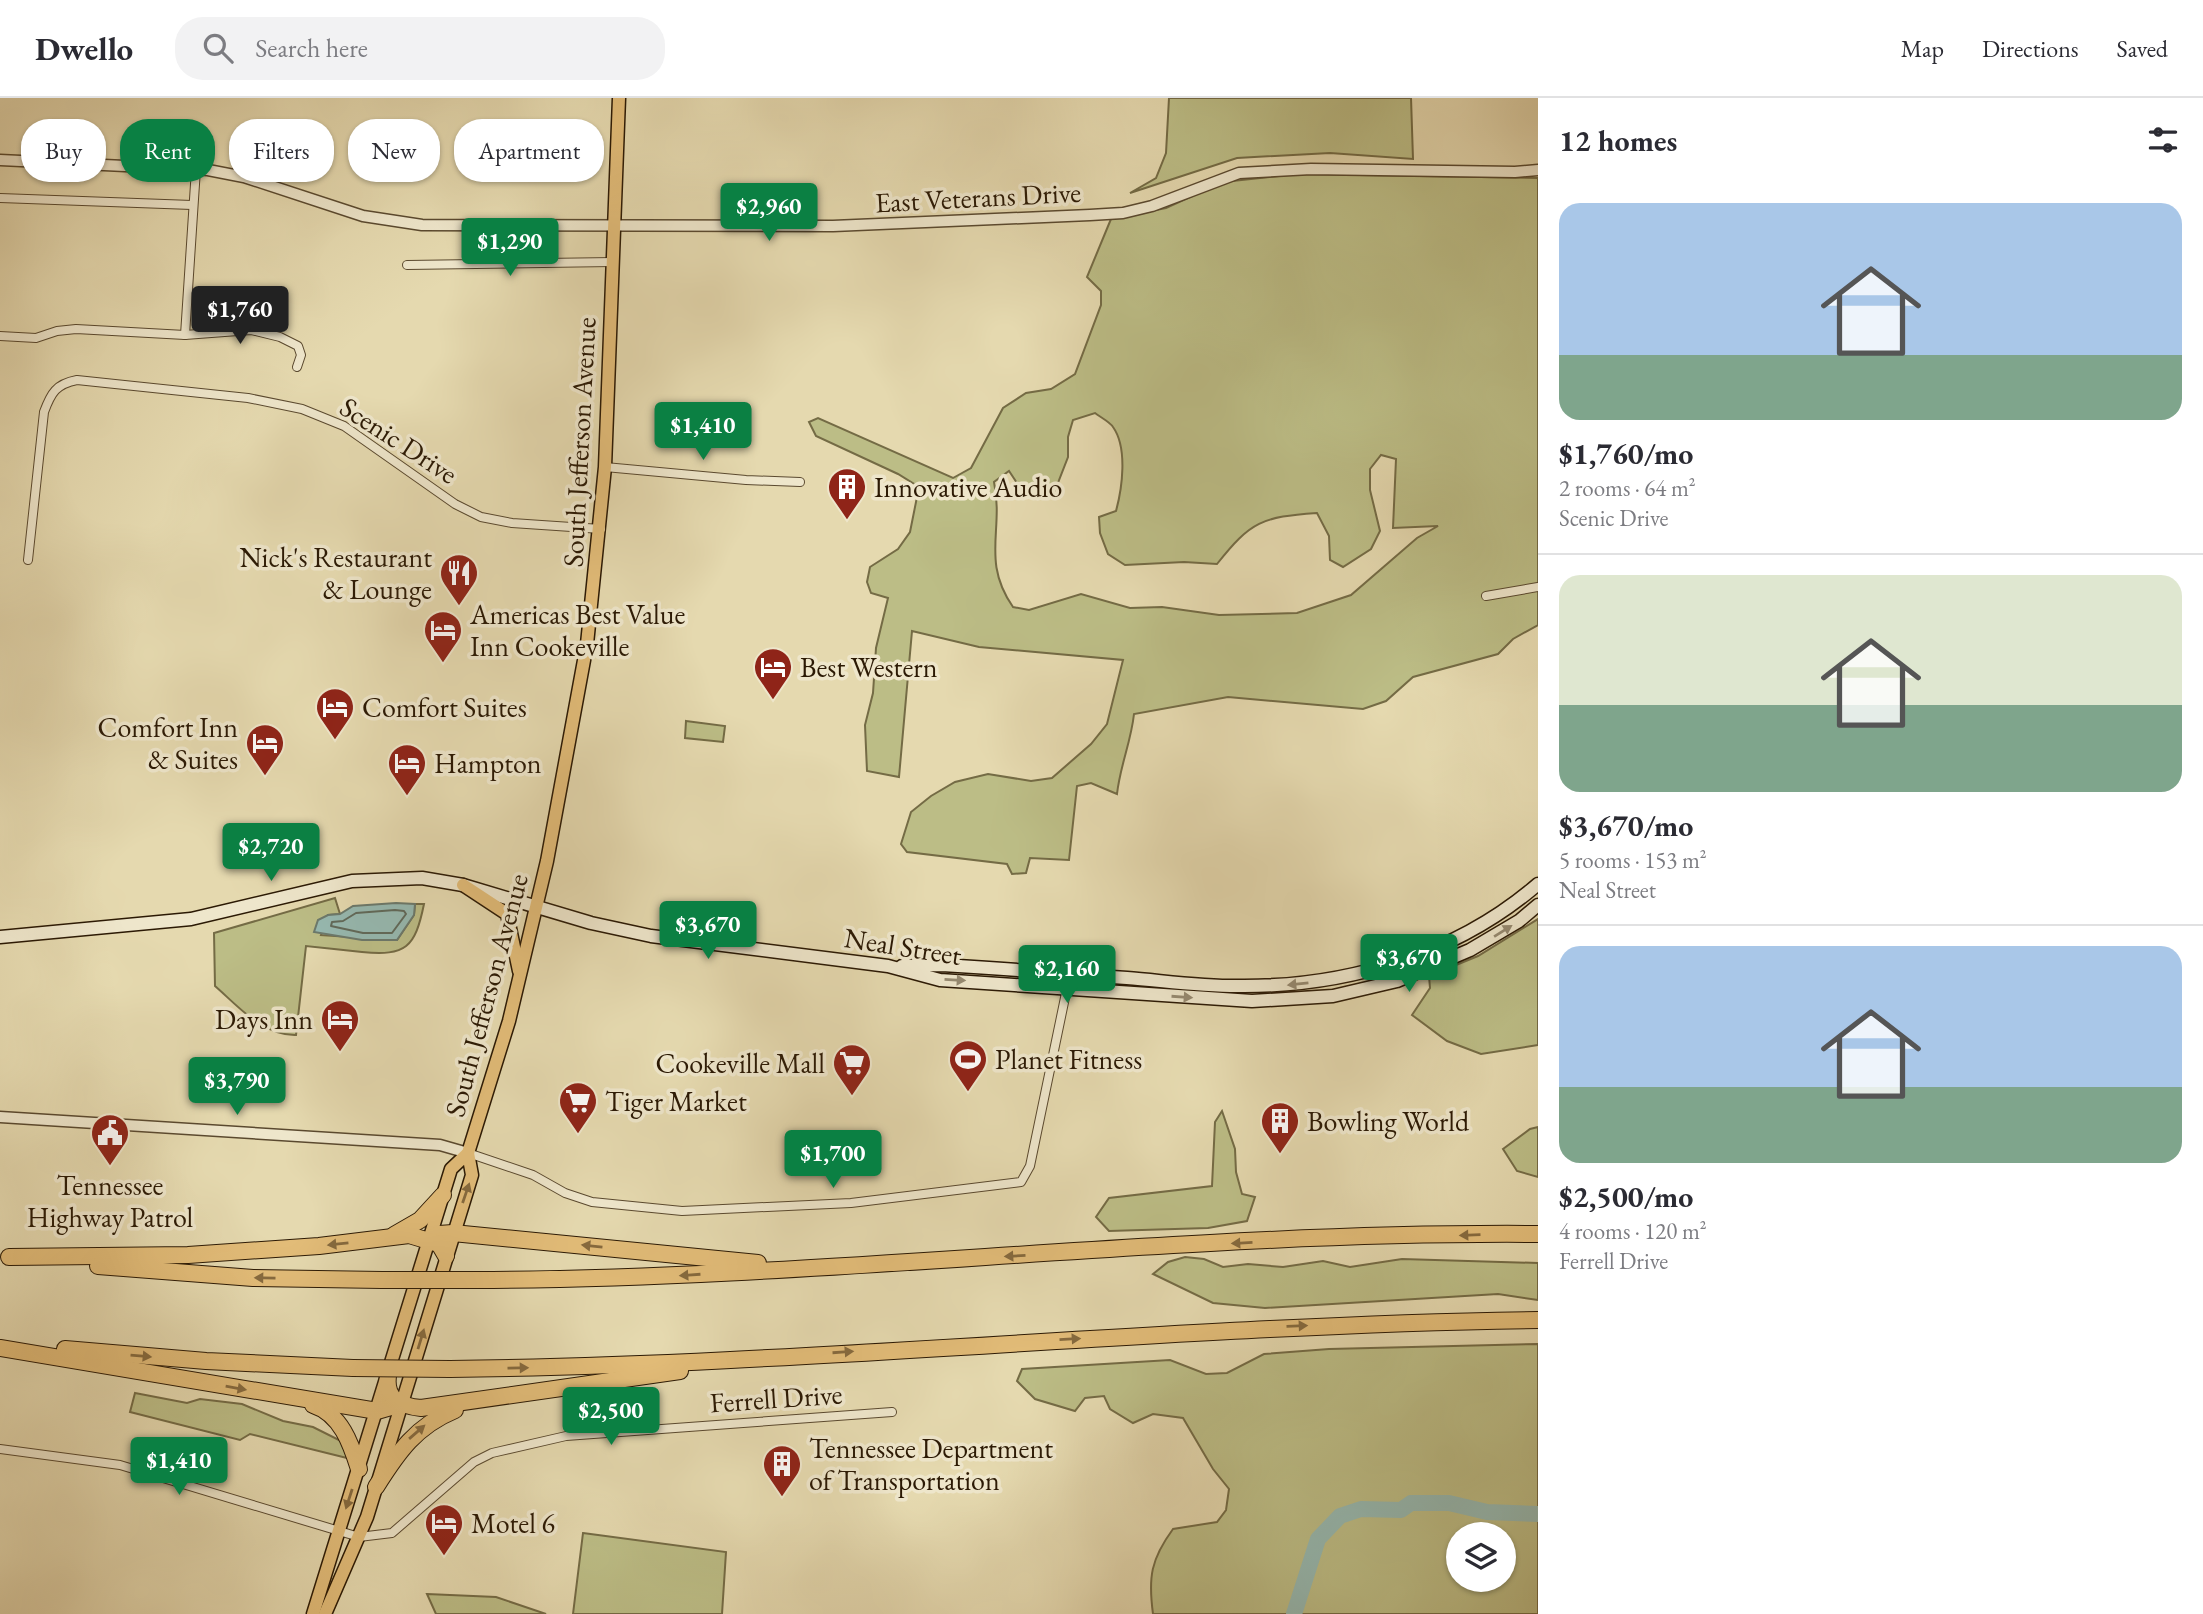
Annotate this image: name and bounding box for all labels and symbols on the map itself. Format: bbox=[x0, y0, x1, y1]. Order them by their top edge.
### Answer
street label: East Veterans Drive bbox=[874, 174, 1082, 220]
pin: $2,960 bbox=[712, 184, 826, 243]
pin: $1,290 bbox=[453, 218, 567, 278]
pin: $1,760 bbox=[183, 286, 297, 346]
street label: South Jefferson Avenue bbox=[554, 316, 604, 568]
street label: Scenic Drive bbox=[333, 389, 465, 491]
pin: $1,410 bbox=[646, 402, 760, 462]
building icon: Innovative Audio bbox=[826, 466, 868, 521]
place label: Innovative Audio bbox=[874, 469, 1062, 505]
place label: Nick's Restaurant & Lounge bbox=[239, 539, 432, 607]
restaurant icon: Nick's Restaurant & Lounge bbox=[438, 552, 480, 607]
place label: Americas Best Value Inn Cookeville bbox=[469, 596, 686, 664]
hotel icon: Americas Best Value Inn Cookeville bbox=[422, 609, 464, 664]
hotel icon: Best Western bbox=[752, 646, 794, 701]
place label: Best Western bbox=[800, 649, 938, 685]
hotel icon: Comfort Suites bbox=[314, 686, 356, 741]
place label: Comfort Suites bbox=[362, 689, 527, 725]
place label: Comfort Inn & Suites bbox=[98, 709, 238, 777]
hotel icon: Comfort Inn & Suites bbox=[244, 722, 286, 777]
hotel icon: Hampton bbox=[386, 742, 428, 797]
place label: Hampton bbox=[434, 745, 542, 781]
pin: $2,720 bbox=[214, 824, 328, 883]
street label: South Jefferson Avenue bbox=[436, 869, 536, 1121]
pin: $3,670 bbox=[651, 902, 765, 961]
street label: Neal Street bbox=[842, 919, 964, 973]
one-way arrow bbox=[1493, 925, 1512, 938]
pin: $3,670 bbox=[1352, 934, 1466, 994]
pin: $2,160 bbox=[1010, 946, 1124, 1005]
one-way arrow bbox=[944, 975, 966, 986]
one-way arrow bbox=[1287, 978, 1309, 989]
one-way arrow bbox=[1171, 992, 1193, 1003]
hotel icon: Days Inn bbox=[319, 998, 361, 1053]
place label: Days Inn bbox=[215, 1001, 313, 1037]
sports icon: Planet Fitness bbox=[947, 1038, 989, 1093]
place label: Planet Fitness bbox=[995, 1041, 1142, 1077]
supermarket icon: Cookeville Mall bbox=[831, 1042, 873, 1097]
place label: Cookeville Mall bbox=[655, 1045, 825, 1081]
pin: $3,790 bbox=[180, 1058, 294, 1117]
supermarket icon: Tiger Market bbox=[557, 1080, 599, 1135]
place label: Tiger Market bbox=[605, 1083, 747, 1119]
building icon: Bowling World bbox=[1259, 1100, 1301, 1155]
place label: Bowling World bbox=[1307, 1103, 1470, 1139]
public building icon: Tennessee Highway Patrol bbox=[89, 1112, 131, 1167]
pin: $1,700 bbox=[776, 1130, 890, 1190]
place label: Tennessee Highway Patrol bbox=[27, 1167, 194, 1235]
one-way arrow bbox=[462, 1182, 472, 1203]
one-way arrow bbox=[1459, 1229, 1481, 1241]
one-way arrow bbox=[327, 1238, 349, 1249]
one-way arrow bbox=[1231, 1238, 1253, 1249]
one-way arrow bbox=[581, 1241, 603, 1252]
one-way arrow bbox=[1004, 1251, 1026, 1262]
one-way arrow bbox=[679, 1270, 701, 1281]
one-way arrow bbox=[253, 1272, 275, 1284]
one-way arrow bbox=[1286, 1320, 1308, 1331]
one-way arrow bbox=[416, 1328, 426, 1349]
one-way arrow bbox=[1059, 1333, 1081, 1344]
one-way arrow bbox=[832, 1347, 854, 1358]
one-way arrow bbox=[130, 1351, 152, 1362]
one-way arrow bbox=[507, 1362, 529, 1374]
street label: Ferrell Drive bbox=[708, 1375, 844, 1421]
one-way arrow bbox=[225, 1383, 247, 1394]
pin: $2,500 bbox=[554, 1388, 668, 1447]
one-way arrow bbox=[407, 1425, 425, 1440]
place label: Tennessee Department of Transportation bbox=[809, 1430, 1053, 1498]
pin: $1,410 bbox=[122, 1438, 236, 1497]
building icon: Tennessee Department of Transportation bbox=[761, 1443, 803, 1498]
one-way arrow bbox=[344, 1489, 354, 1510]
hotel icon: Motel 6 bbox=[423, 1502, 465, 1557]
place label: Motel 6 bbox=[471, 1505, 555, 1541]

